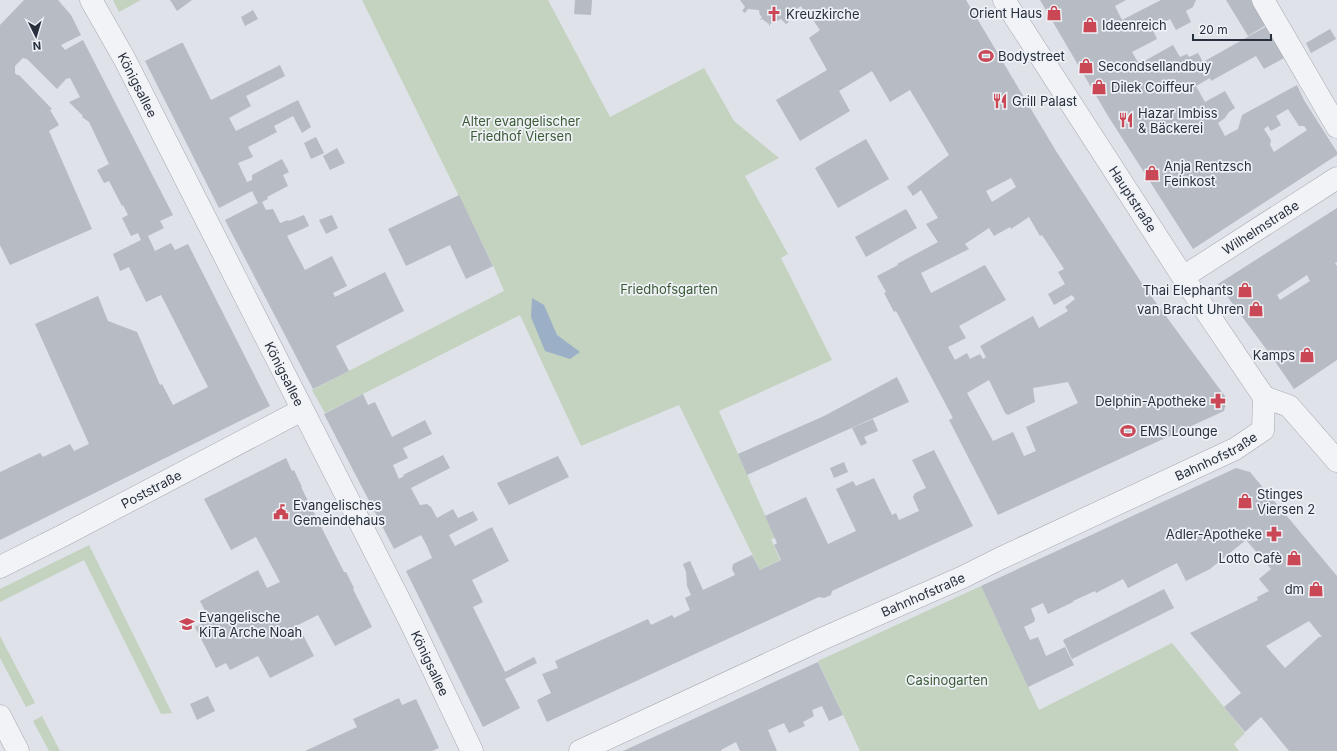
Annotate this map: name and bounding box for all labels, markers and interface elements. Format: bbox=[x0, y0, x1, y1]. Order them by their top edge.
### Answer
shop icon: Orient Haus bbox=[1045, 4, 1063, 22]
church icon: Kreuzkirche bbox=[765, 5, 783, 23]
place label: Orient Haus bbox=[969, 5, 1042, 21]
place label: Kreuzkirche bbox=[786, 6, 860, 22]
north arrow bbox=[16, 16, 56, 56]
shop icon: Ideenreich bbox=[1081, 16, 1099, 34]
scale bar bbox=[1193, 16, 1271, 42]
place label: Ideenreich bbox=[1102, 17, 1167, 33]
text: 20 m bbox=[1199, 22, 1228, 37]
text: N bbox=[32, 39, 42, 53]
sports icon: Bodystreet bbox=[977, 47, 995, 65]
place label: Bodystreet bbox=[998, 48, 1065, 64]
street label: Königsallee bbox=[115, 50, 161, 120]
shop icon: Secondsellandbuy bbox=[1077, 57, 1095, 75]
place label: Secondsellandbuy bbox=[1098, 58, 1211, 74]
shop icon: Dilek Coiffeur bbox=[1090, 78, 1108, 96]
place label: Dilek Coiffeur bbox=[1111, 79, 1194, 95]
restaurant icon: Grill Palast bbox=[991, 92, 1009, 110]
place label: Grill Palast bbox=[1012, 93, 1077, 109]
place label: Hazar Imbiss & Bäckerei bbox=[1138, 105, 1218, 136]
restaurant icon: Hazar Imbiss & Bäckerei bbox=[1117, 111, 1135, 129]
park label: Alter evangelischer Friedhof Viersen bbox=[462, 113, 580, 144]
place label: Anja Rentzsch Feinkost bbox=[1164, 158, 1252, 189]
street label: Hauptstraße bbox=[1106, 163, 1160, 235]
shop icon: Anja Rentzsch Feinkost bbox=[1143, 164, 1161, 182]
street label: Wilhelmstraße bbox=[1219, 197, 1302, 258]
park label: Friedhofsgarten bbox=[620, 281, 718, 297]
shop icon: Thai Elephants bbox=[1236, 281, 1254, 299]
place label: Thai Elephants bbox=[1143, 282, 1233, 298]
shop icon: van Bracht Uhren bbox=[1247, 300, 1265, 318]
place label: van Bracht Uhren bbox=[1137, 301, 1244, 317]
street label: Königsallee bbox=[261, 339, 308, 409]
shop icon: Kamps bbox=[1298, 346, 1316, 364]
place label: Kamps bbox=[1253, 347, 1295, 363]
pharmacy icon: Delphin-Apotheke bbox=[1209, 392, 1227, 410]
place label: Delphin-Apotheke bbox=[1095, 393, 1206, 409]
sports icon: EMS Lounge bbox=[1119, 422, 1137, 440]
place label: EMS Lounge bbox=[1140, 423, 1218, 439]
street label: Bahnhofstraße bbox=[1172, 428, 1260, 484]
street label: Poststraße bbox=[118, 467, 184, 512]
place label: Stinges Viersen 2 bbox=[1257, 486, 1315, 517]
shop icon: Stinges Viersen 2 bbox=[1236, 492, 1254, 510]
place label: Evangelisches Gemeindehaus bbox=[293, 497, 385, 528]
public building icon: Evangelisches Gemeindehaus bbox=[272, 503, 290, 521]
pharmacy icon: Adler-Apotheke bbox=[1265, 525, 1283, 543]
place label: Adler-Apotheke bbox=[1166, 526, 1262, 542]
shop icon: Lotto Cafè bbox=[1285, 549, 1303, 567]
place label: Lotto Cafè bbox=[1219, 550, 1282, 566]
street label: Bahnhofstraße bbox=[878, 569, 967, 620]
shop icon: dm bbox=[1307, 580, 1325, 598]
place label: dm bbox=[1285, 581, 1304, 597]
place label: Evangelische KiTa Arche Noah bbox=[199, 609, 302, 640]
school or university icon: Evangelische KiTa Arche Noah bbox=[178, 615, 196, 633]
street label: Königsallee bbox=[408, 628, 453, 699]
park label: Casinogarten bbox=[906, 672, 988, 688]

